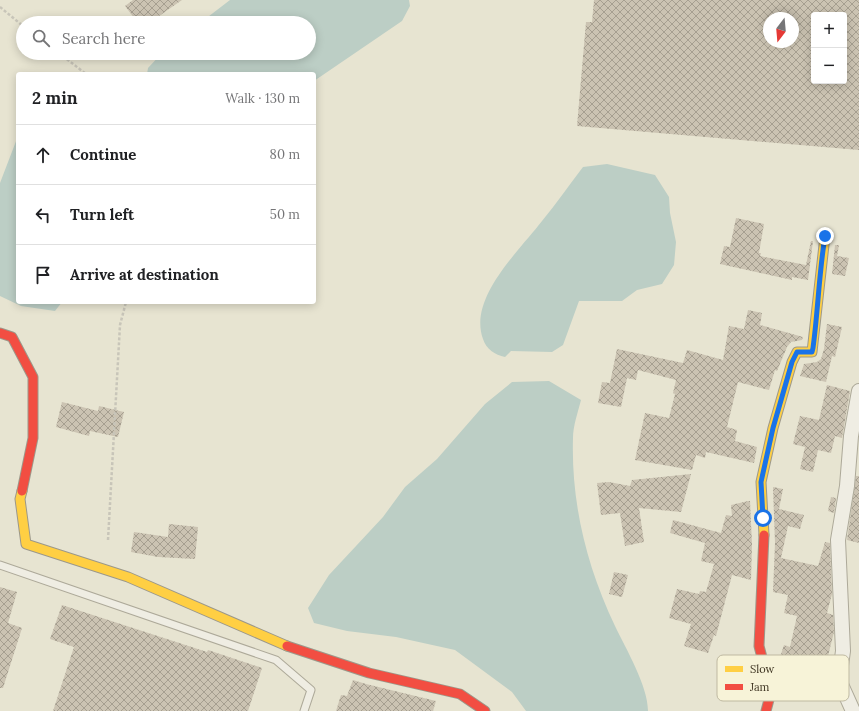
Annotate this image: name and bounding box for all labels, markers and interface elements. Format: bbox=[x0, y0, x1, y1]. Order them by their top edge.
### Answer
north arrow bbox=[763, 12, 799, 48]
map controls bbox=[811, 12, 847, 84]
button: + bbox=[811, 12, 847, 48]
search box bbox=[16, 16, 316, 60]
icon: search bbox=[30, 27, 52, 49]
text: Search here bbox=[62, 29, 145, 48]
button: − bbox=[811, 48, 847, 84]
text: 2 min bbox=[32, 87, 78, 109]
text: Walk · 130 m bbox=[225, 90, 300, 107]
icon: ahead bbox=[32, 144, 54, 166]
text: Continue bbox=[70, 145, 136, 164]
text: 80 m bbox=[270, 146, 300, 163]
icon: left bbox=[32, 204, 54, 226]
text: Turn left bbox=[70, 205, 134, 224]
text: 50 m bbox=[270, 206, 300, 223]
route end bbox=[816, 227, 834, 245]
icon: arrive bbox=[32, 264, 54, 286]
text: Arrive at destination bbox=[70, 265, 219, 284]
route start bbox=[754, 509, 772, 527]
legend bbox=[717, 655, 849, 701]
text: Slow bbox=[750, 662, 775, 676]
text: Jam bbox=[749, 680, 770, 694]

